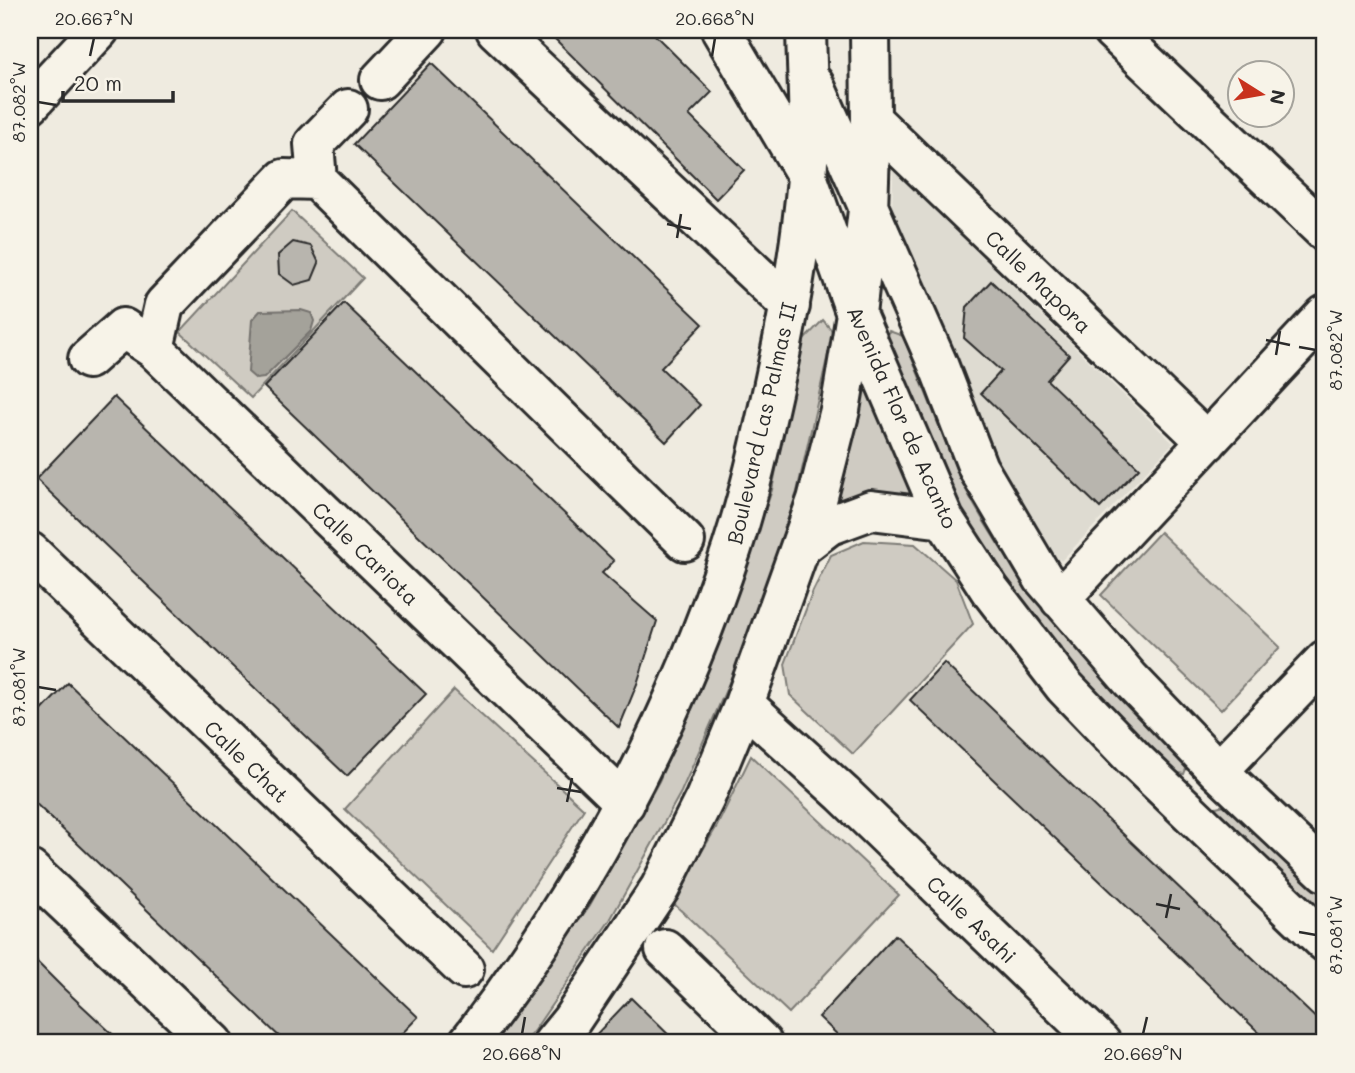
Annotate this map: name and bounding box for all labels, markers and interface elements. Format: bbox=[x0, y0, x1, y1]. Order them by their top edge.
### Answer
text: 20.667°N bbox=[55, 6, 133, 30]
text: 20.668°N bbox=[675, 6, 755, 30]
scale bar bbox=[63, 60, 173, 104]
north arrow bbox=[1226, 60, 1296, 130]
text: 87.082°W bbox=[6, 62, 30, 142]
text: 20 m bbox=[74, 69, 122, 96]
text: N bbox=[1265, 88, 1292, 107]
street label: Calle Mapora bbox=[980, 224, 1098, 338]
street label: Boulevard Las Palmas II bbox=[720, 299, 802, 547]
street label: Avenida Flor de Acanto bbox=[842, 302, 964, 532]
text: 87.082°W bbox=[1323, 310, 1347, 390]
street label: Calle Cariota bbox=[307, 495, 425, 611]
text: 87.081°W bbox=[6, 647, 30, 727]
street label: Calle Chat bbox=[199, 714, 295, 808]
street label: Calle Asahi bbox=[921, 870, 1023, 968]
text: 87.081°W bbox=[1323, 895, 1347, 975]
text: 20.668°N bbox=[482, 1041, 562, 1065]
text: 20.669°N bbox=[1103, 1041, 1183, 1065]

